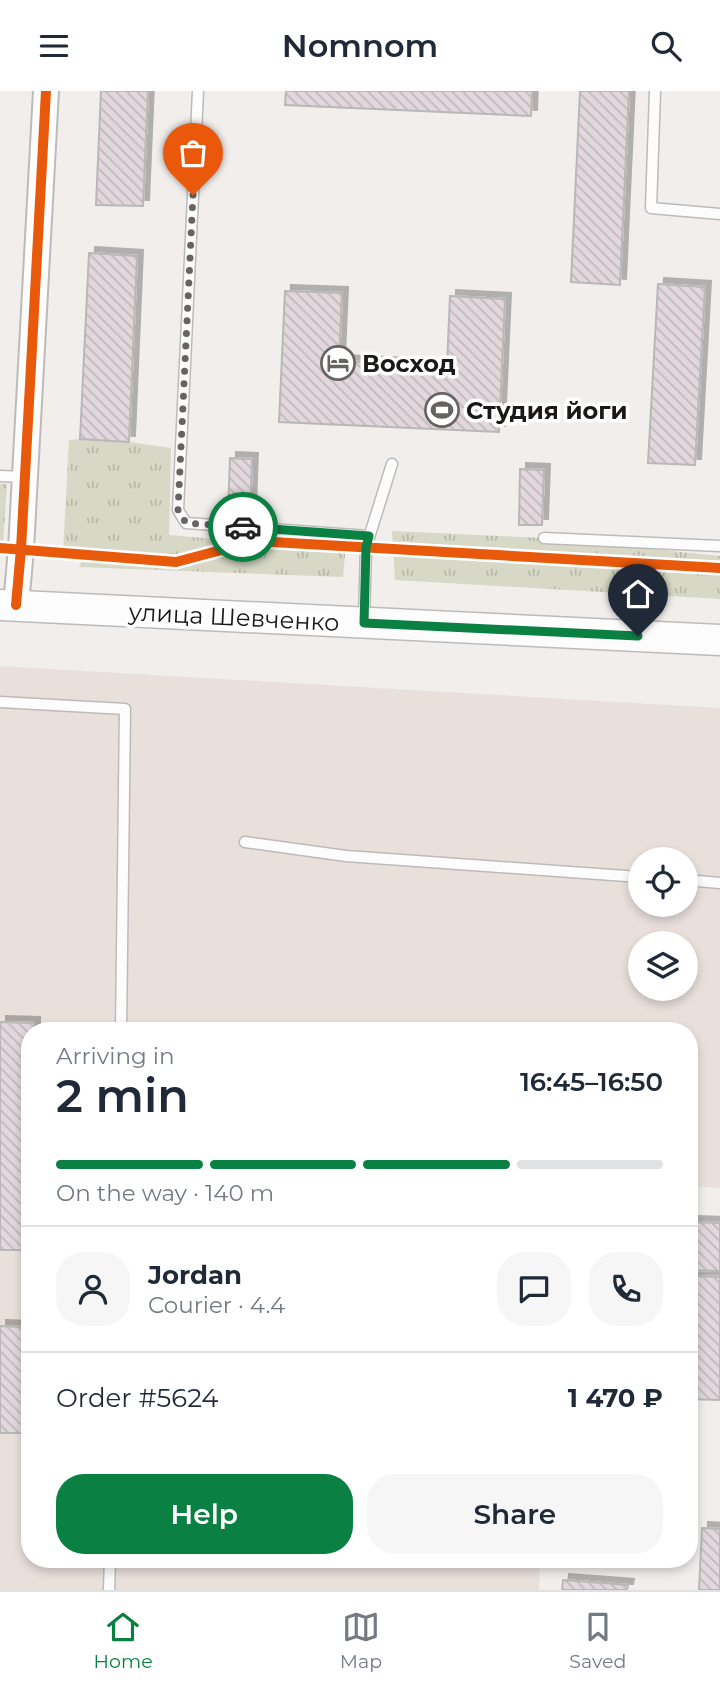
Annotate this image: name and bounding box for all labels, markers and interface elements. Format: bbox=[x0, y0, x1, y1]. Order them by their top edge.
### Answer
text: Nomnom bbox=[282, 26, 438, 65]
icon: menu bbox=[35, 27, 73, 65]
icon: search bbox=[647, 27, 685, 65]
pin bbox=[163, 123, 223, 195]
icon: bag bbox=[174, 134, 212, 172]
hotel icon: Восход bbox=[319, 344, 357, 382]
place label: Восход bbox=[362, 349, 456, 378]
sports icon: Студия йоги bbox=[423, 391, 461, 429]
place label: Студия йоги bbox=[466, 396, 628, 425]
courier bbox=[208, 492, 278, 562]
icon: car bbox=[224, 508, 262, 546]
pin bbox=[608, 564, 668, 636]
icon: home bbox=[619, 575, 657, 613]
street label: улица Шевченко bbox=[127, 597, 340, 637]
map controls bbox=[628, 847, 698, 1001]
button: locate bbox=[628, 847, 698, 917]
button: layers bbox=[628, 931, 698, 1001]
text: Arriving in bbox=[56, 1042, 175, 1070]
text: 16:45–16:50 bbox=[520, 1066, 663, 1098]
text: 2 min bbox=[56, 1067, 189, 1124]
text: On the way · 140 m bbox=[56, 1179, 274, 1207]
button: person bbox=[56, 1252, 130, 1326]
button: chat bbox=[497, 1252, 571, 1326]
button: phone bbox=[589, 1252, 663, 1326]
text: Jordan bbox=[148, 1259, 242, 1291]
text: Courier · 4.4 bbox=[148, 1291, 285, 1319]
text: Order #5624 bbox=[56, 1382, 219, 1414]
text: 1 470 ₽ bbox=[568, 1382, 663, 1414]
button: Help bbox=[56, 1474, 353, 1554]
button: Share bbox=[367, 1474, 663, 1554]
tab: Home bbox=[94, 1608, 153, 1673]
tab: Map bbox=[340, 1608, 382, 1673]
tab: Saved bbox=[569, 1608, 626, 1673]

